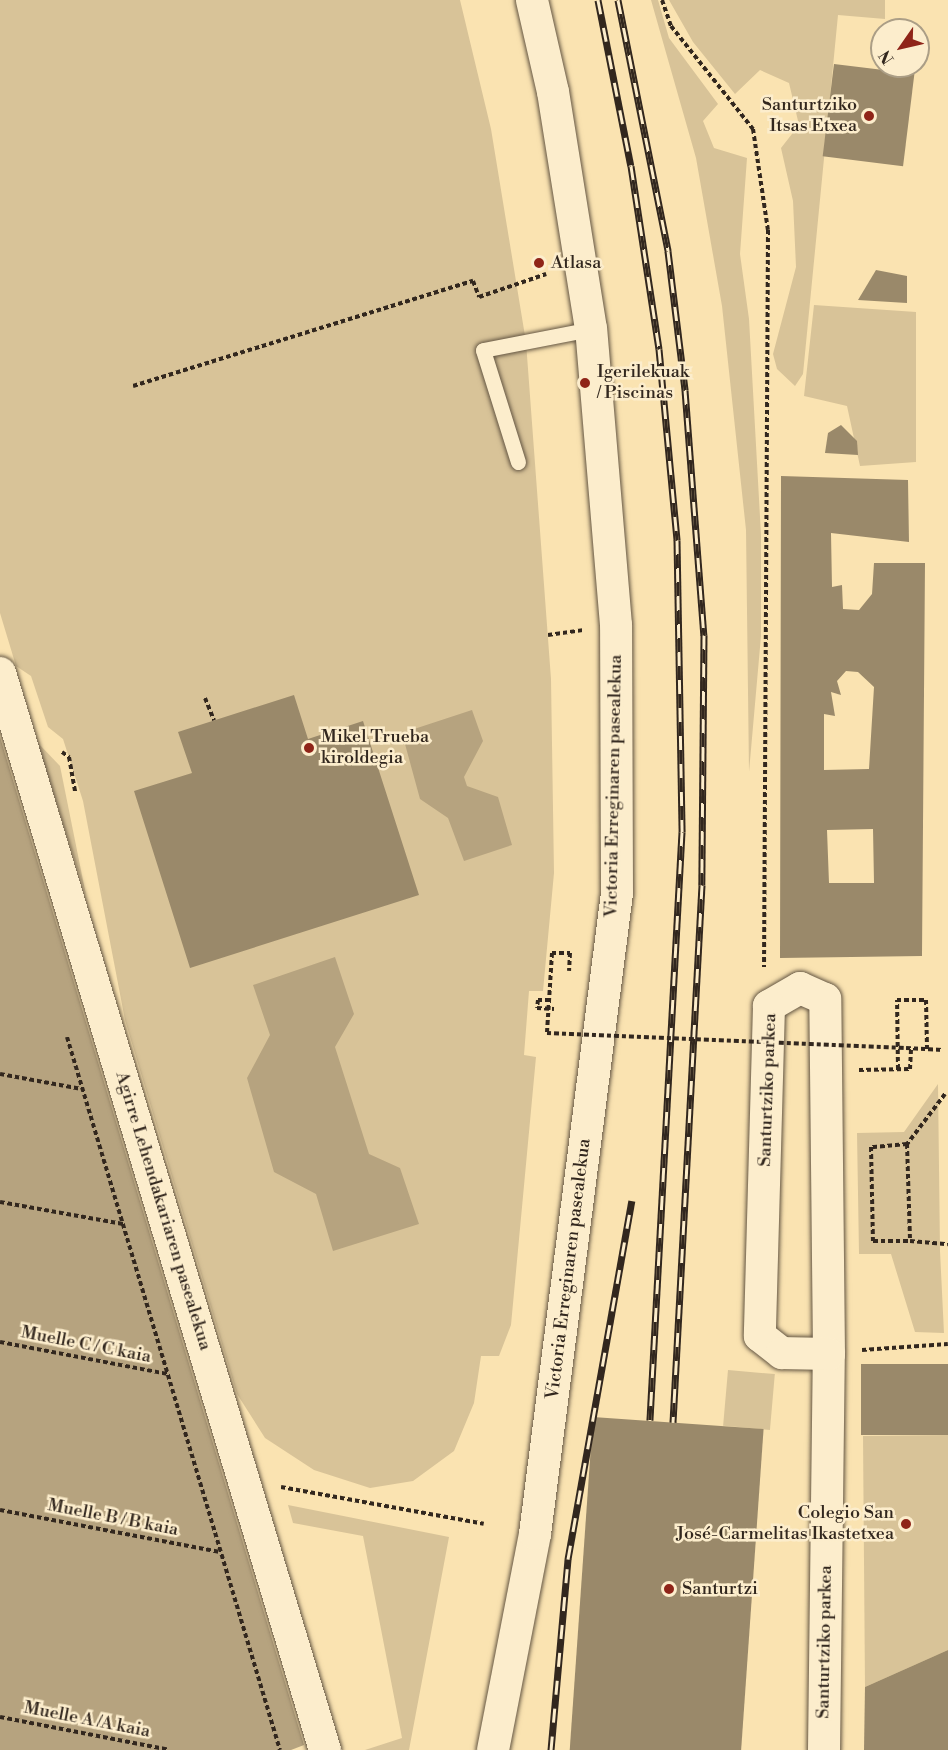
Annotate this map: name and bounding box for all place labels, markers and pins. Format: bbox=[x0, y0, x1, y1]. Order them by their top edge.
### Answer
place label: Santurtziko Itsas Etxea bbox=[762, 95, 857, 138]
marker: Santurtziko Itsas Etxea bbox=[862, 109, 876, 123]
place label: Atlasa bbox=[551, 252, 601, 274]
marker: Atlasa bbox=[532, 256, 546, 270]
place label: Igerilekuak / Piscinas bbox=[597, 362, 689, 404]
marker: Igerilekuak / Piscinas bbox=[578, 376, 592, 390]
place label: Mikel Trueba kiroldegia bbox=[321, 727, 429, 770]
marker: Mikel Trueba kiroldegia bbox=[302, 741, 316, 755]
place label: Colegio San José-Carmelitas Ikastetxea bbox=[676, 1503, 894, 1546]
marker: Colegio San José-Carmelitas Ikastetxea bbox=[899, 1517, 913, 1531]
place label: Santurtzi bbox=[682, 1578, 758, 1600]
marker: Santurtzi bbox=[660, 1580, 678, 1598]

